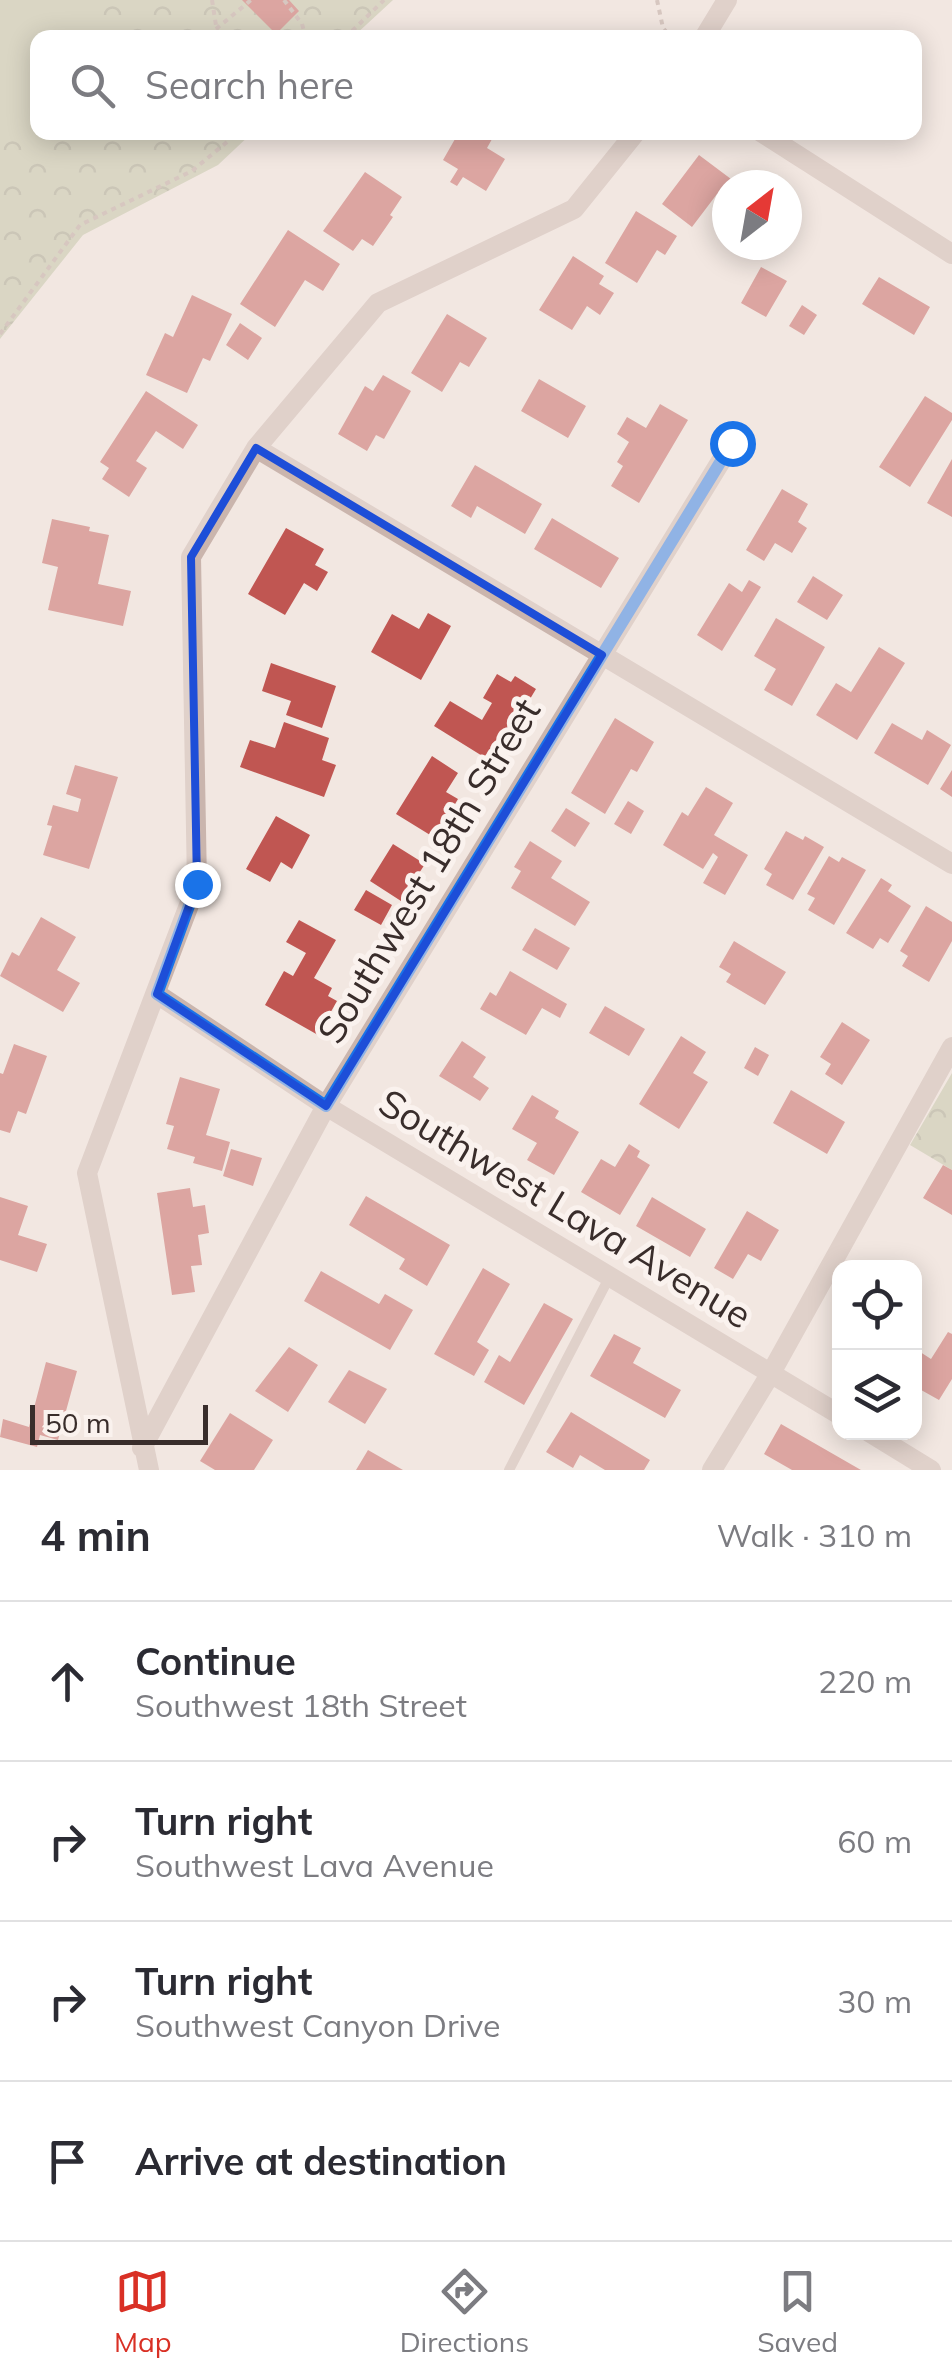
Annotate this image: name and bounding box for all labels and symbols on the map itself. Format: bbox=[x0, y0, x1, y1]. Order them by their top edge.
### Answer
north arrow bbox=[712, 170, 802, 260]
route start bbox=[710, 421, 756, 467]
street label: Southwest 18th Street bbox=[306, 689, 550, 1052]
route end bbox=[175, 862, 221, 908]
street label: Southwest Lava Avenue bbox=[371, 1078, 761, 1338]
scale bar bbox=[30, 1400, 208, 1444]

